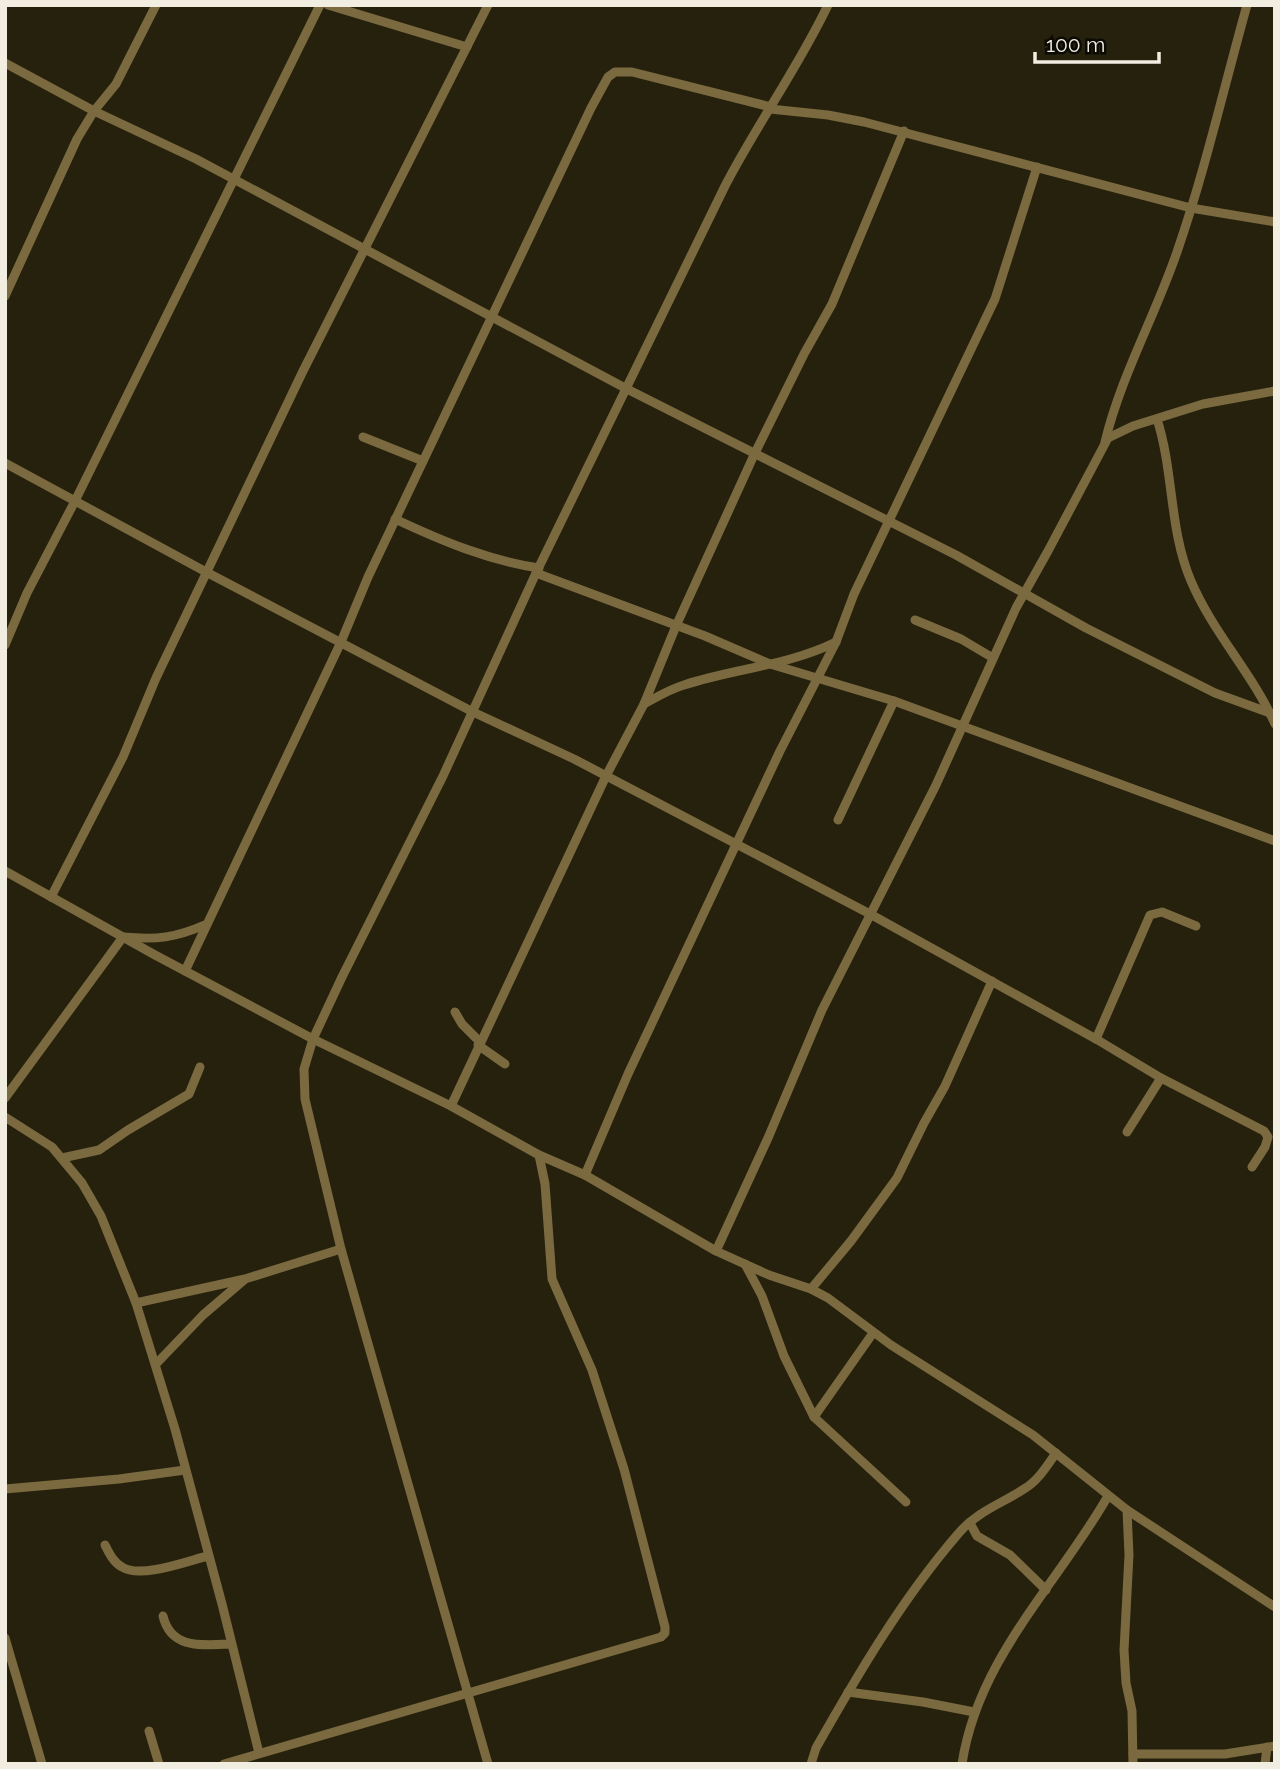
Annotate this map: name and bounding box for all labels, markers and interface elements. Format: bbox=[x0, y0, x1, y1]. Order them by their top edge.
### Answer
scale bar bbox=[1035, 21, 1159, 65]
text: 100 m bbox=[1046, 32, 1105, 57]

